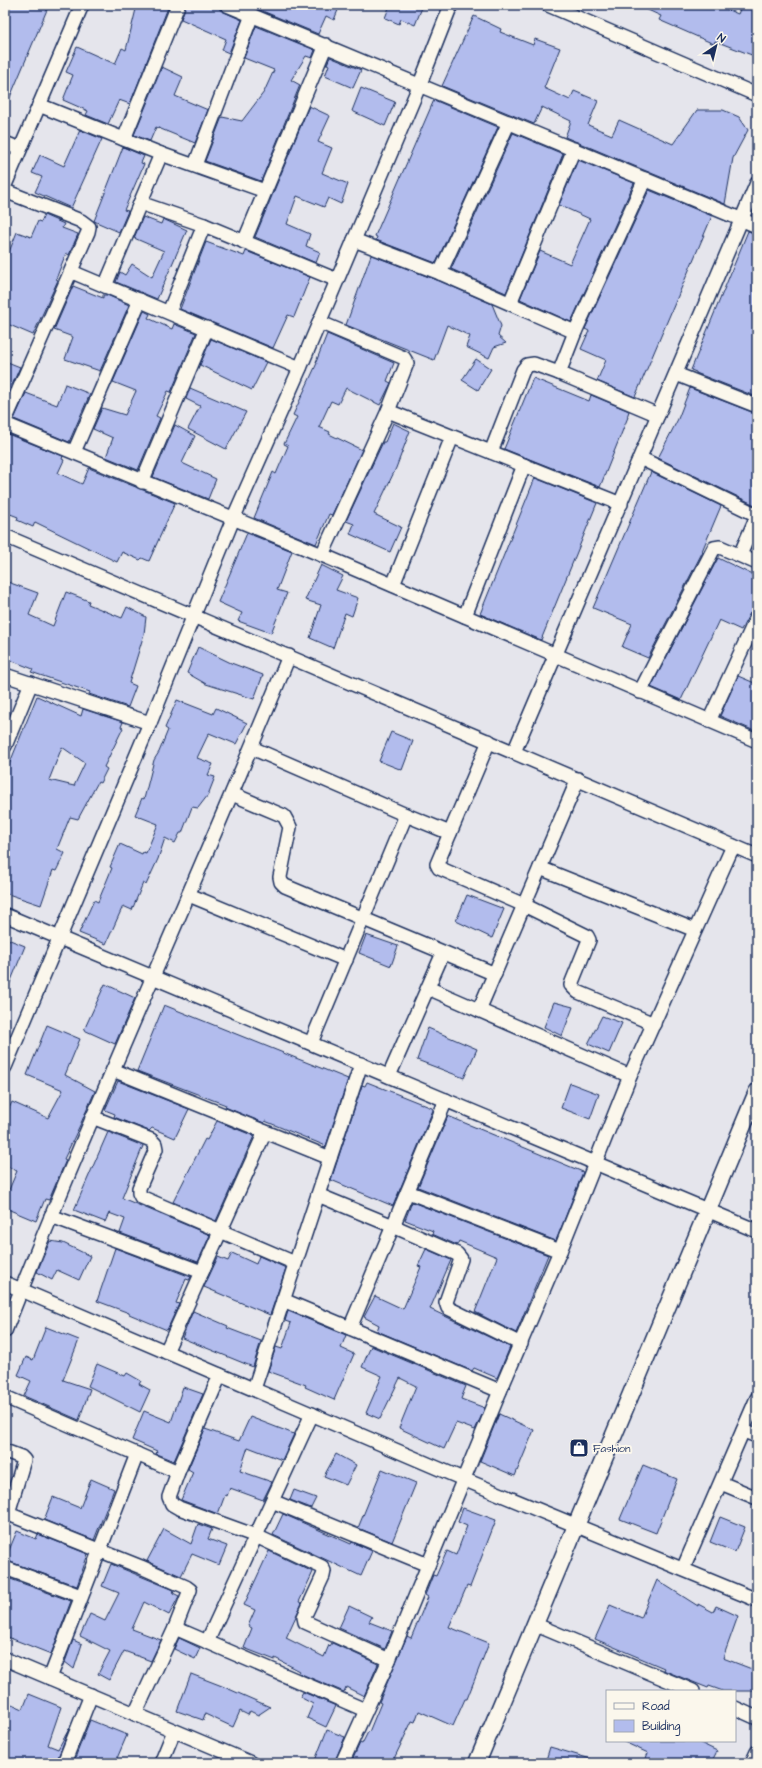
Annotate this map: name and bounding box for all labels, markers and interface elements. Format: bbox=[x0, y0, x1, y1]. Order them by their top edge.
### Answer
north arrow bbox=[696, 26, 736, 66]
text: N bbox=[714, 30, 729, 46]
shop icon: Fashion bbox=[568, 1437, 590, 1459]
place label: Fashion bbox=[593, 1441, 631, 1456]
legend bbox=[606, 1690, 736, 1742]
text: Road bbox=[642, 1698, 670, 1715]
text: Building bbox=[642, 1718, 680, 1736]

